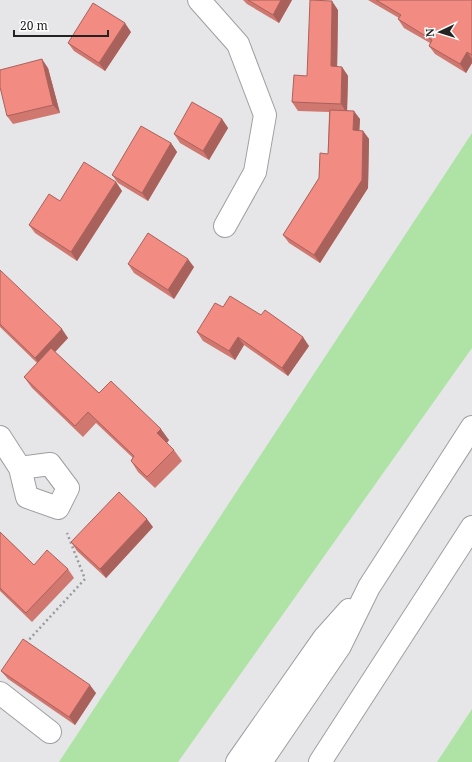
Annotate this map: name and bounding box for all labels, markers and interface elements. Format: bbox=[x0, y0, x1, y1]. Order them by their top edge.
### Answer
scale bar bbox=[14, 12, 108, 38]
north arrow bbox=[420, 12, 460, 52]
text: 20 m bbox=[20, 17, 48, 34]
text: N bbox=[422, 28, 437, 38]

